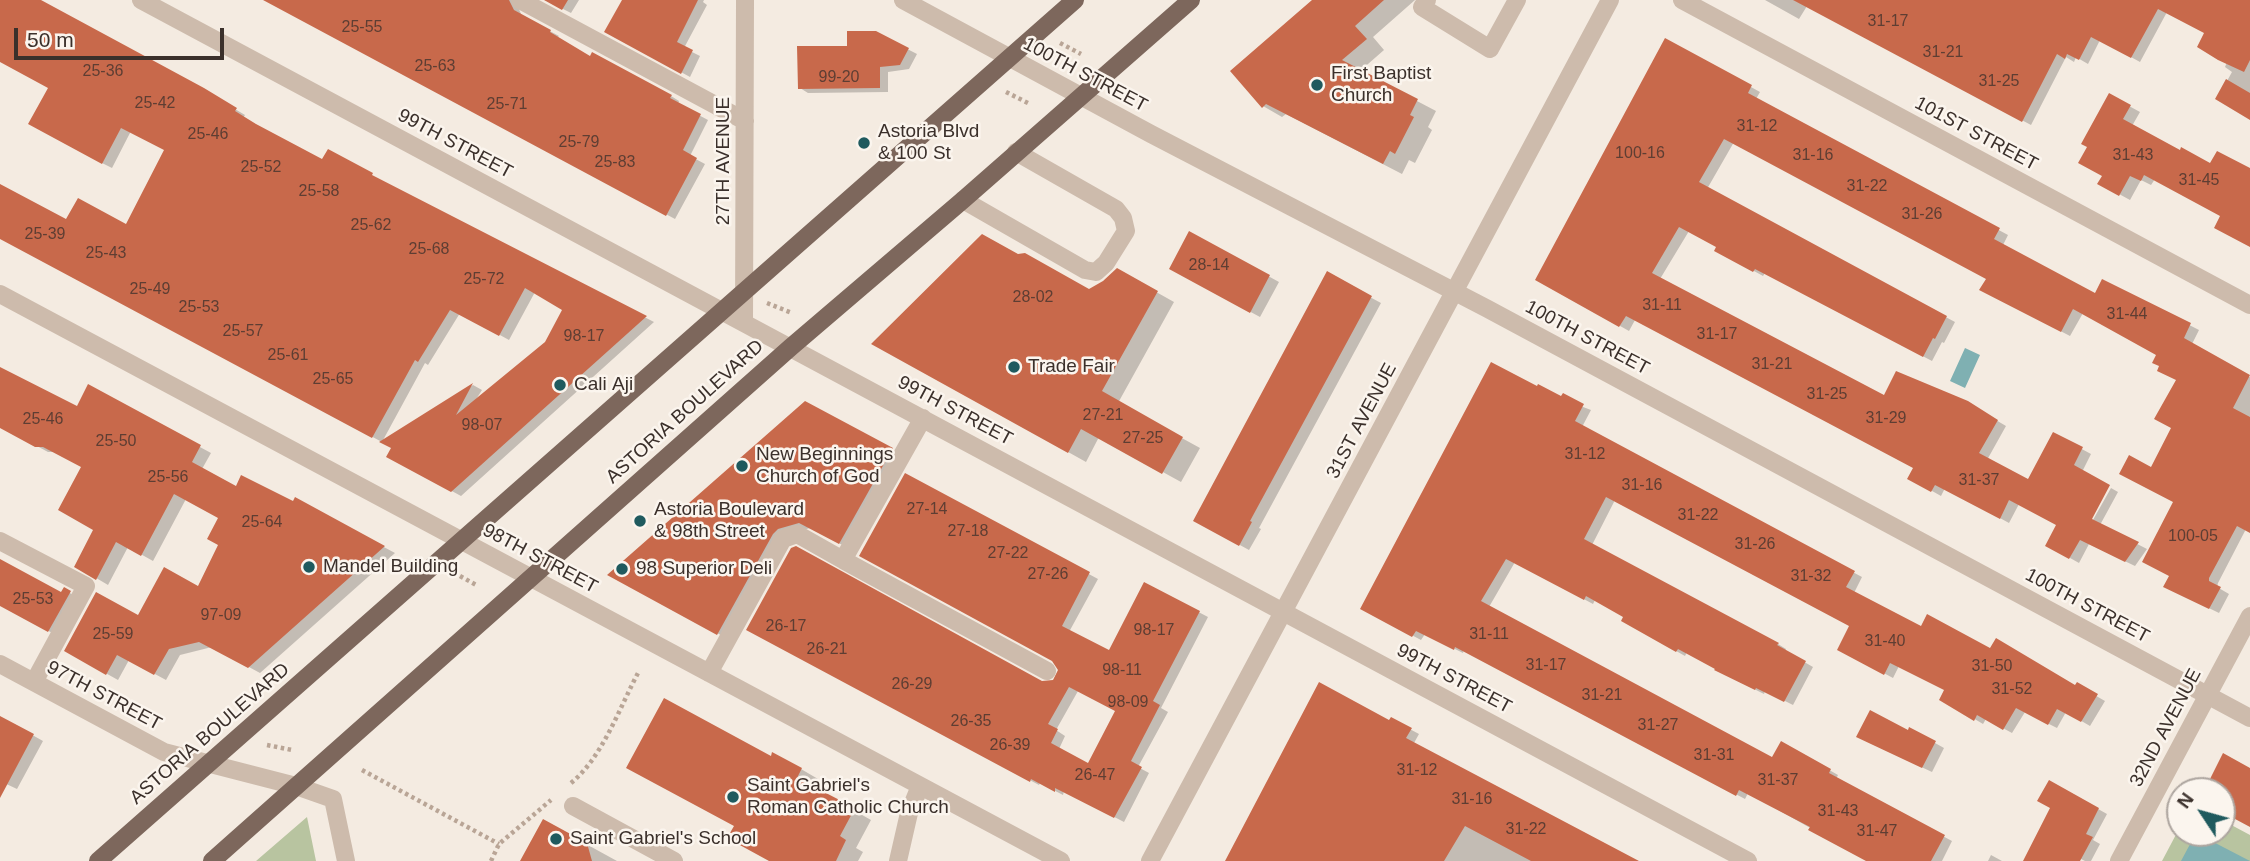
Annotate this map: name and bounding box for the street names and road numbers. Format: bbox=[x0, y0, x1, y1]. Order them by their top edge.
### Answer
street label: 100TH STREET bbox=[1019, 33, 1151, 117]
street label: 101ST STREET bbox=[1911, 92, 2041, 176]
street label: 27TH AVENUE bbox=[713, 97, 735, 225]
street label: 99TH STREET bbox=[394, 104, 516, 184]
street label: 100TH STREET bbox=[1521, 296, 1653, 380]
street label: ASTORIA BOULEVARD bbox=[602, 335, 768, 489]
street label: 31ST AVENUE bbox=[1322, 359, 1402, 483]
street label: 99TH STREET bbox=[894, 371, 1016, 451]
street label: 98TH STREET bbox=[479, 519, 601, 599]
street label: 100TH STREET bbox=[2021, 564, 2153, 648]
street label: 99TH STREET bbox=[1393, 639, 1515, 719]
street label: 97TH STREET bbox=[43, 656, 165, 736]
street label: ASTORIA BOULEVARD bbox=[125, 658, 295, 810]
street label: 32ND AVENUE bbox=[2125, 665, 2207, 791]

